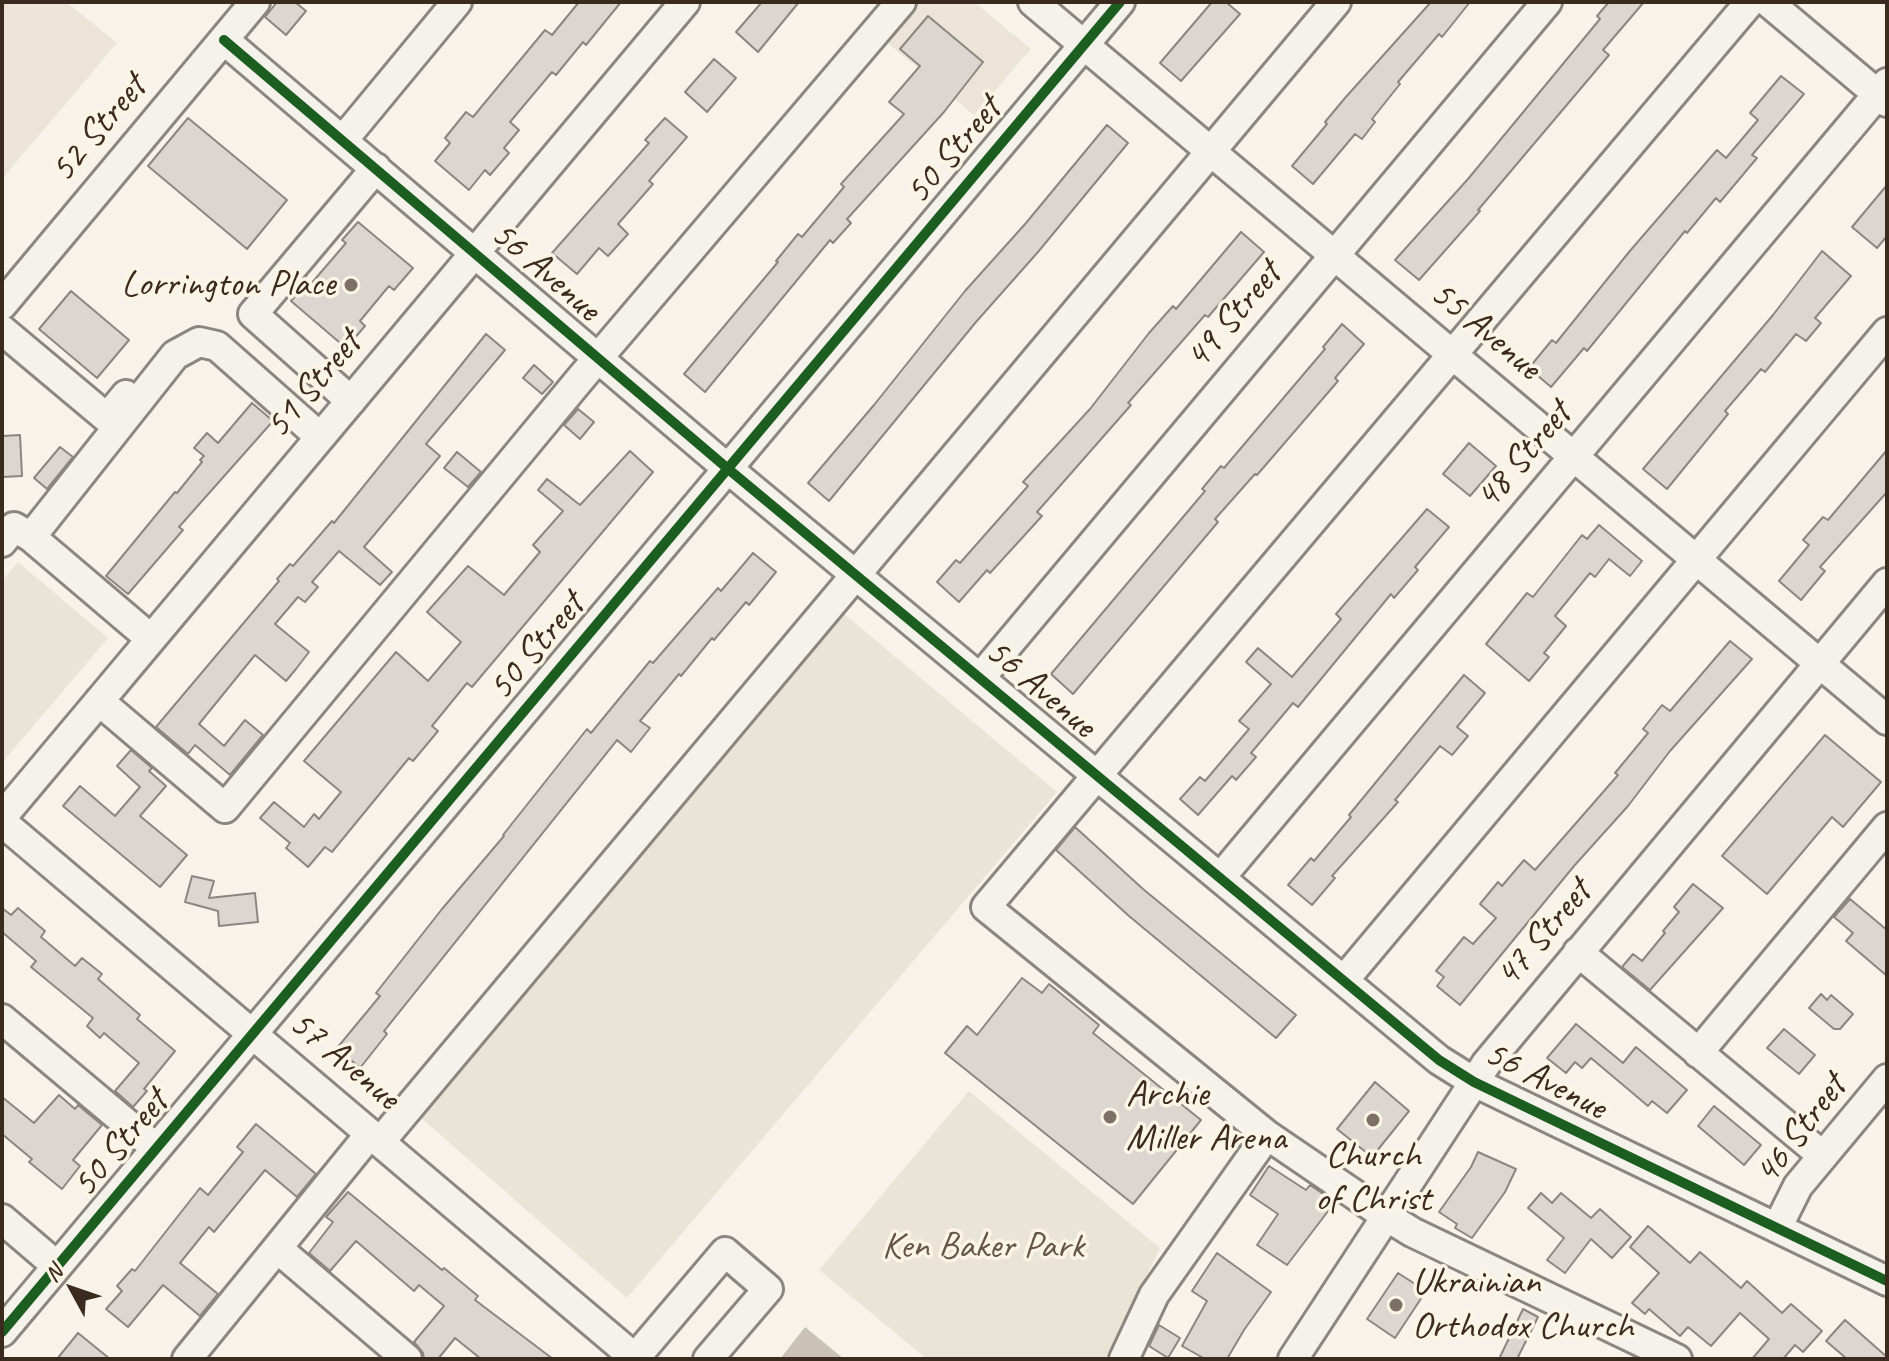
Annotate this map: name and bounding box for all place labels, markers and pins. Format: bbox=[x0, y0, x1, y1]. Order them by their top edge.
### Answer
place label: Lorrington Place bbox=[121, 262, 335, 308]
marker: Lorrington Place bbox=[342, 276, 360, 294]
place label: Archie Miller Arena bbox=[1126, 1072, 1286, 1162]
marker: Archie Miller Arena bbox=[1101, 1108, 1119, 1126]
marker: Church of Christ bbox=[1364, 1111, 1382, 1129]
place label: Church of Christ bbox=[1315, 1133, 1431, 1222]
place label: Ukrainian Orthodox Church bbox=[1412, 1260, 1633, 1350]
marker: Ukrainian Orthodox Church bbox=[1387, 1296, 1405, 1314]

